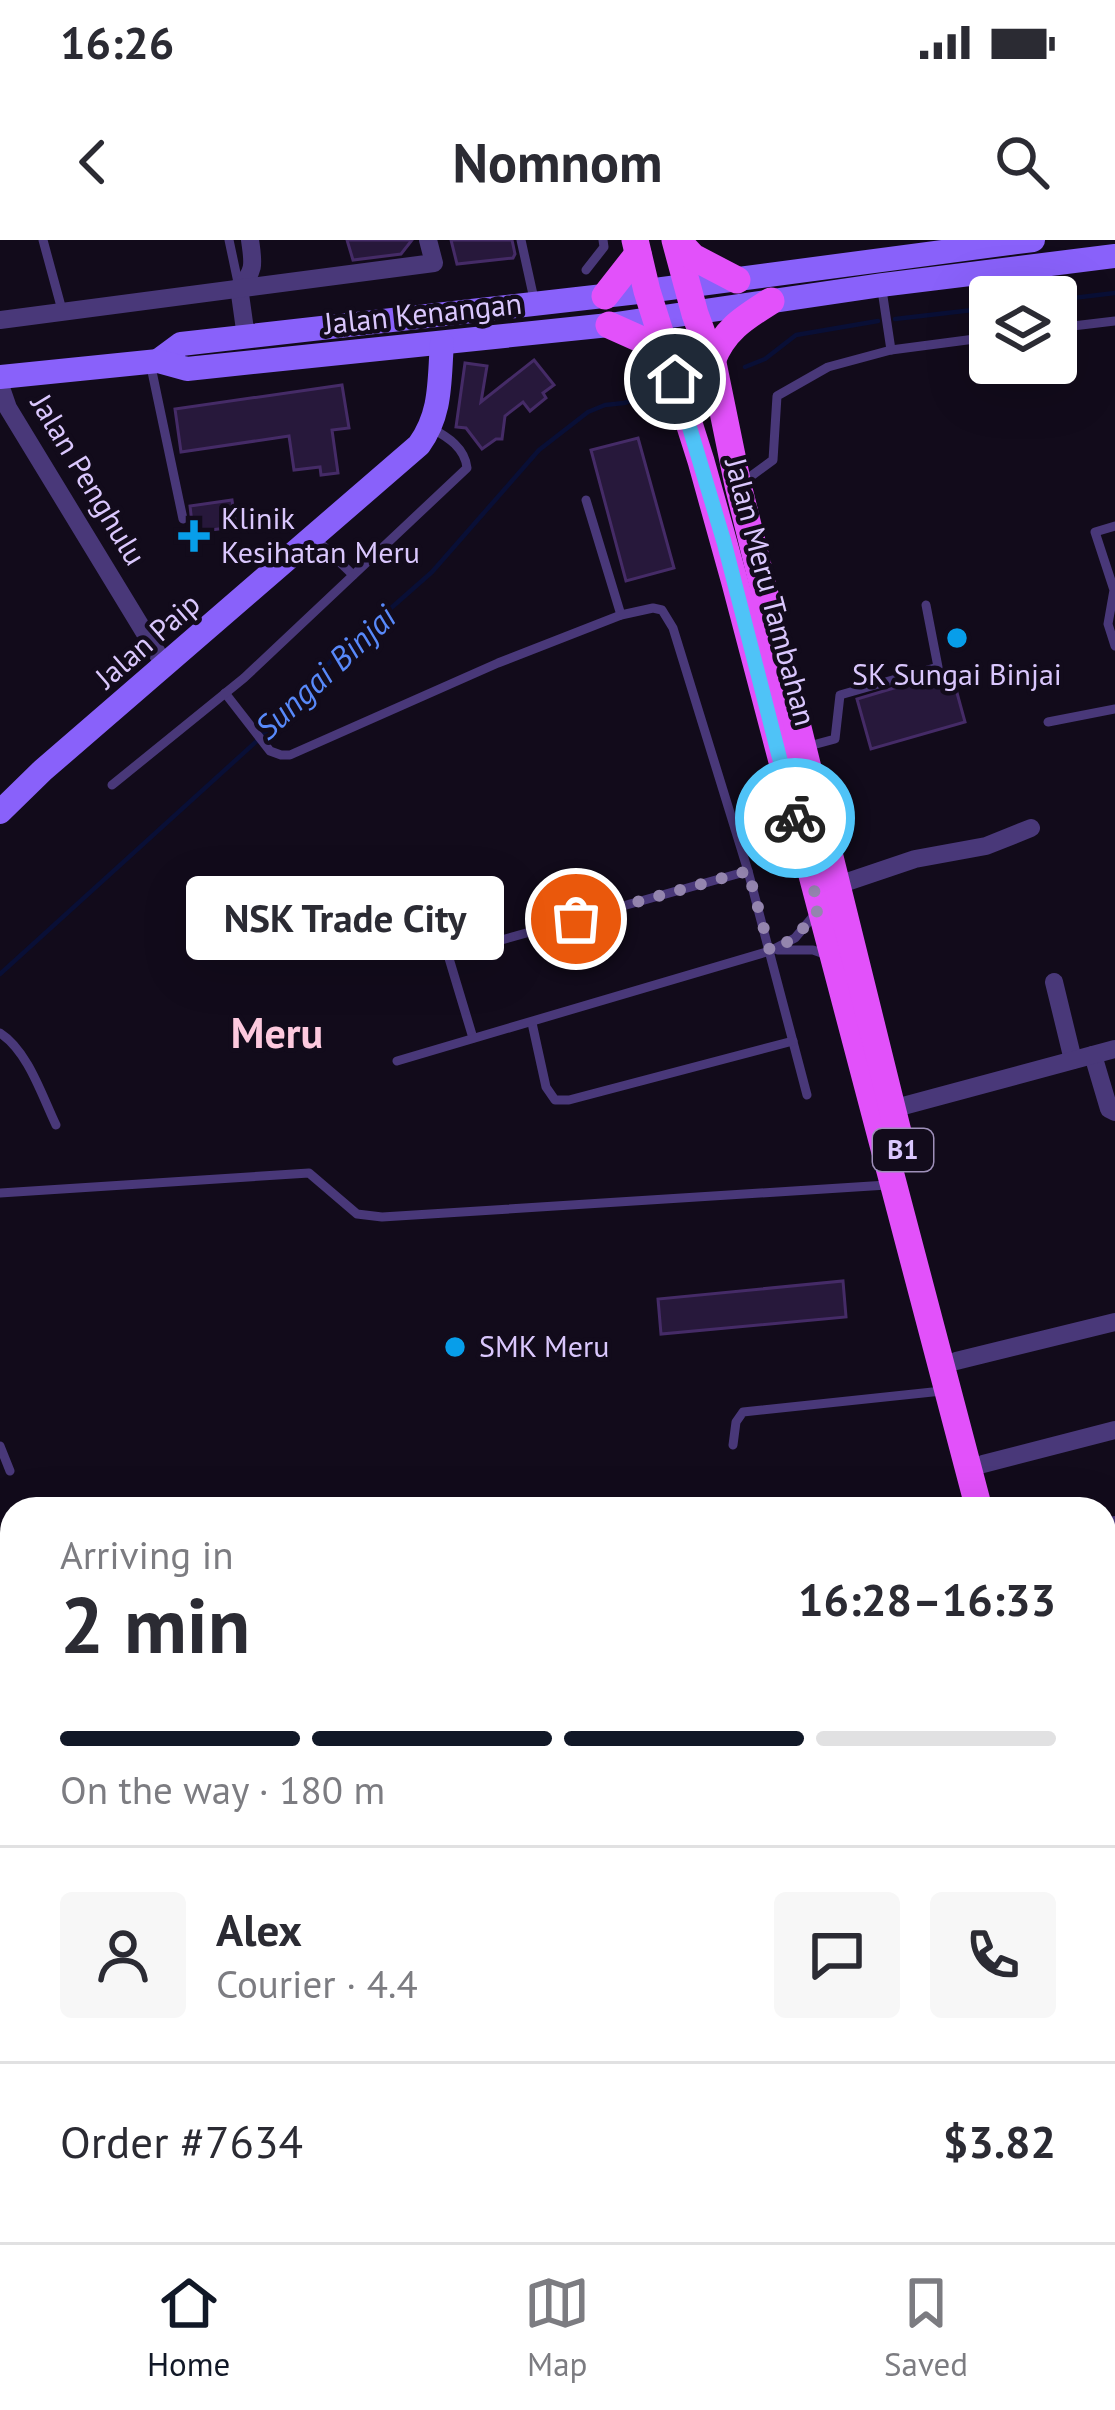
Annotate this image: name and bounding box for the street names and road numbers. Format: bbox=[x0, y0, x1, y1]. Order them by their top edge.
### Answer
street label: Jalan Kenangan bbox=[320, 283, 524, 343]
street label: Jalan Penghulu bbox=[22, 385, 156, 572]
street label: Jalan Meru Tambahan bbox=[716, 452, 826, 730]
street label: Jalan Paip bbox=[85, 584, 208, 697]
road number: B1 bbox=[873, 1129, 933, 1171]

